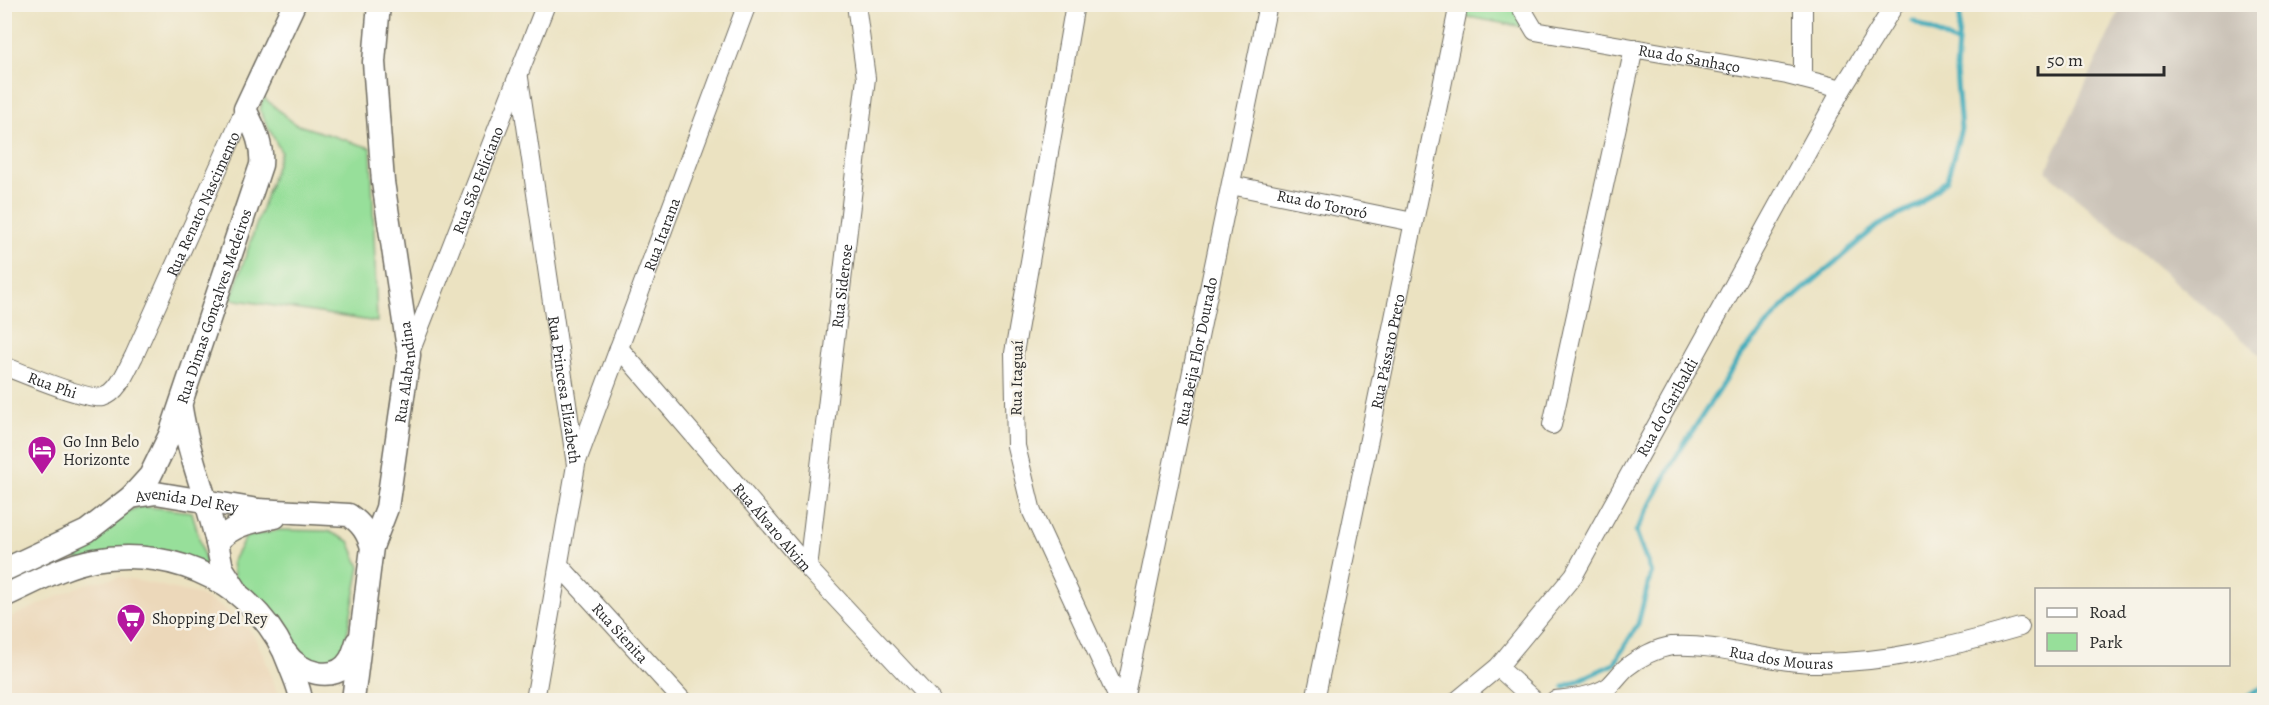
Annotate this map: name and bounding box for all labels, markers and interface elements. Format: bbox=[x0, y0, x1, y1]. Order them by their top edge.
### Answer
street label: Rua do Sanhaço bbox=[1636, 39, 1742, 79]
scale bar bbox=[2038, 39, 2164, 77]
text: 50 m bbox=[2047, 48, 2083, 72]
street label: Rua São Feliciano bbox=[447, 123, 509, 237]
street label: Rua Renato Nascimento bbox=[161, 128, 245, 280]
street label: Rua do Tororó bbox=[1275, 185, 1369, 224]
street label: Rua Itarana bbox=[639, 194, 686, 274]
street label: Rua Dimas Gonçalves Medeiros bbox=[171, 206, 257, 407]
street label: Rua Siderose bbox=[826, 243, 858, 329]
street label: Rua Beija Flor Dourado bbox=[1171, 275, 1223, 428]
street label: Rua Pássaro Preto bbox=[1365, 292, 1411, 411]
street label: Rua Princesa Elizabeth bbox=[542, 314, 586, 466]
street label: Rua Alabandina bbox=[389, 319, 422, 425]
street label: Rua Itaguaí bbox=[1005, 340, 1029, 416]
street label: Rua do Garibaldi bbox=[1631, 354, 1704, 461]
street label: Rua Phi bbox=[24, 367, 80, 404]
place label: Go Inn Belo Horizonte bbox=[63, 431, 139, 471]
hotel icon: Go Inn Belo Horizonte bbox=[26, 434, 58, 476]
street label: Rua Álvaro Alvim bbox=[728, 478, 816, 577]
street label: Avenida Del Rey bbox=[133, 483, 241, 519]
legend bbox=[2035, 588, 2230, 666]
street label: Rua Sienita bbox=[587, 598, 653, 669]
text: Road bbox=[2089, 600, 2127, 624]
supermarket icon: Shopping Del Rey bbox=[115, 602, 147, 644]
place label: Shopping Del Rey bbox=[152, 608, 268, 630]
text: Park bbox=[2089, 630, 2123, 654]
street label: Rua dos Mouras bbox=[1728, 641, 1834, 675]

